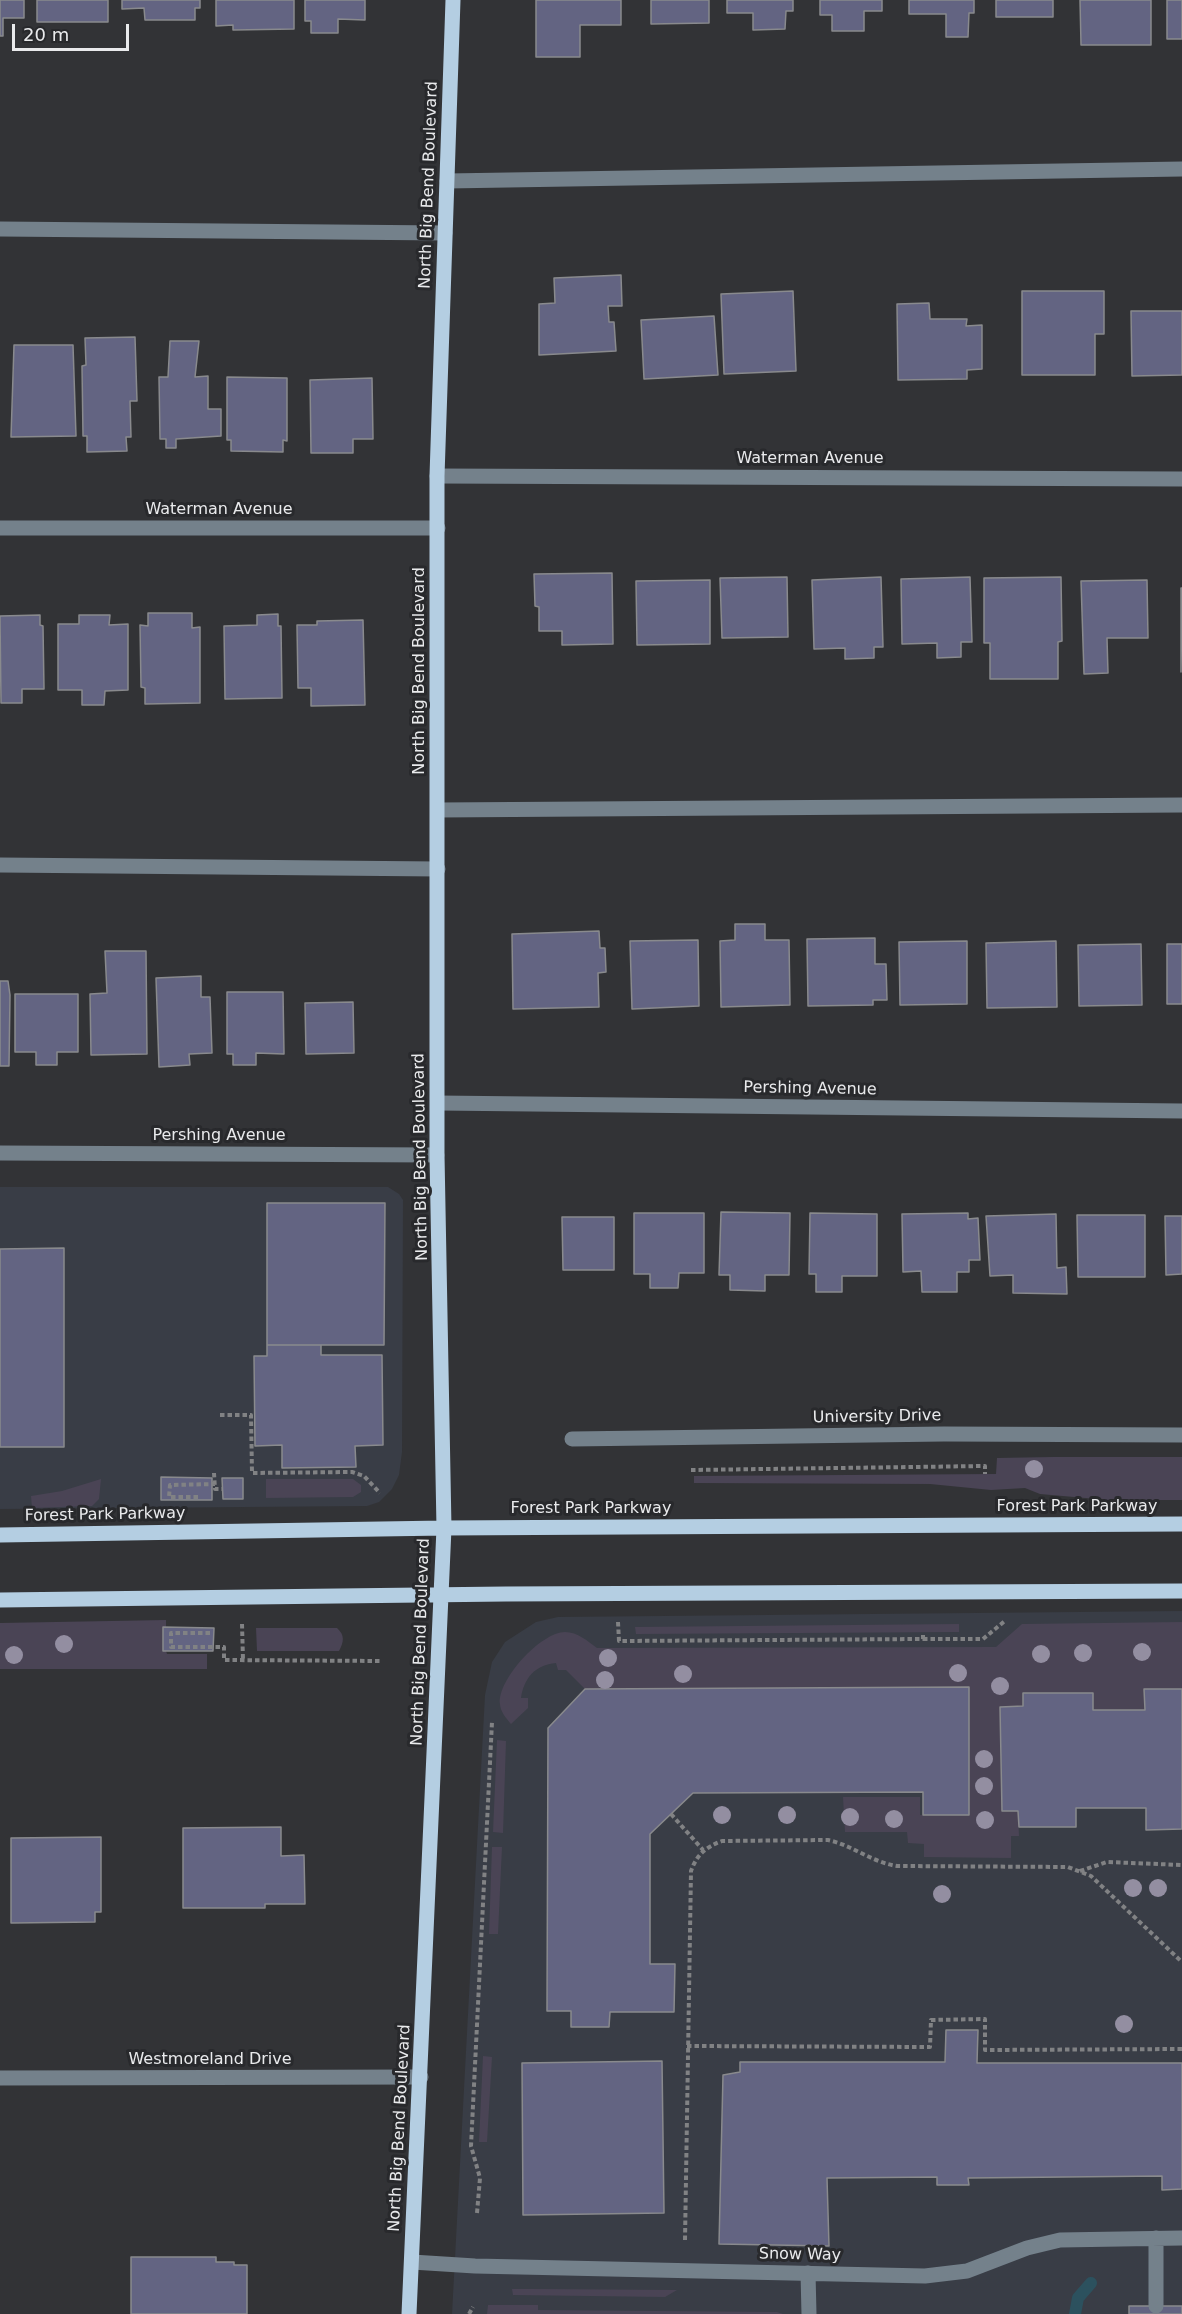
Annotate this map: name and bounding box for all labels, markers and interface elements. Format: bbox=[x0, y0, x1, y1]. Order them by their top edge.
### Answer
scale bar bbox=[15, 12, 132, 50]
text: 20 m bbox=[23, 24, 69, 45]
street label: North Big Bend Boulevard bbox=[416, 81, 442, 289]
street label: Waterman Avenue bbox=[736, 449, 884, 469]
street label: Waterman Avenue bbox=[145, 500, 293, 520]
street label: North Big Bend Boulevard bbox=[410, 567, 430, 775]
street label: North Big Bend Boulevard bbox=[410, 1053, 432, 1261]
street label: Pershing Avenue bbox=[743, 1078, 877, 1100]
street label: Pershing Avenue bbox=[152, 1126, 286, 1146]
street label: University Drive bbox=[813, 1406, 941, 1428]
street label: Forest Park Parkway bbox=[997, 1497, 1157, 1517]
street label: Forest Park Parkway bbox=[511, 1499, 671, 1519]
street label: Forest Park Parkway bbox=[24, 1504, 186, 1526]
street label: North Big Bend Boulevard bbox=[408, 1538, 434, 1746]
street label: North Big Bend Boulevard bbox=[385, 2024, 415, 2232]
street label: Westmoreland Drive bbox=[128, 2050, 292, 2070]
street label: Snow Way bbox=[759, 2245, 841, 2265]

